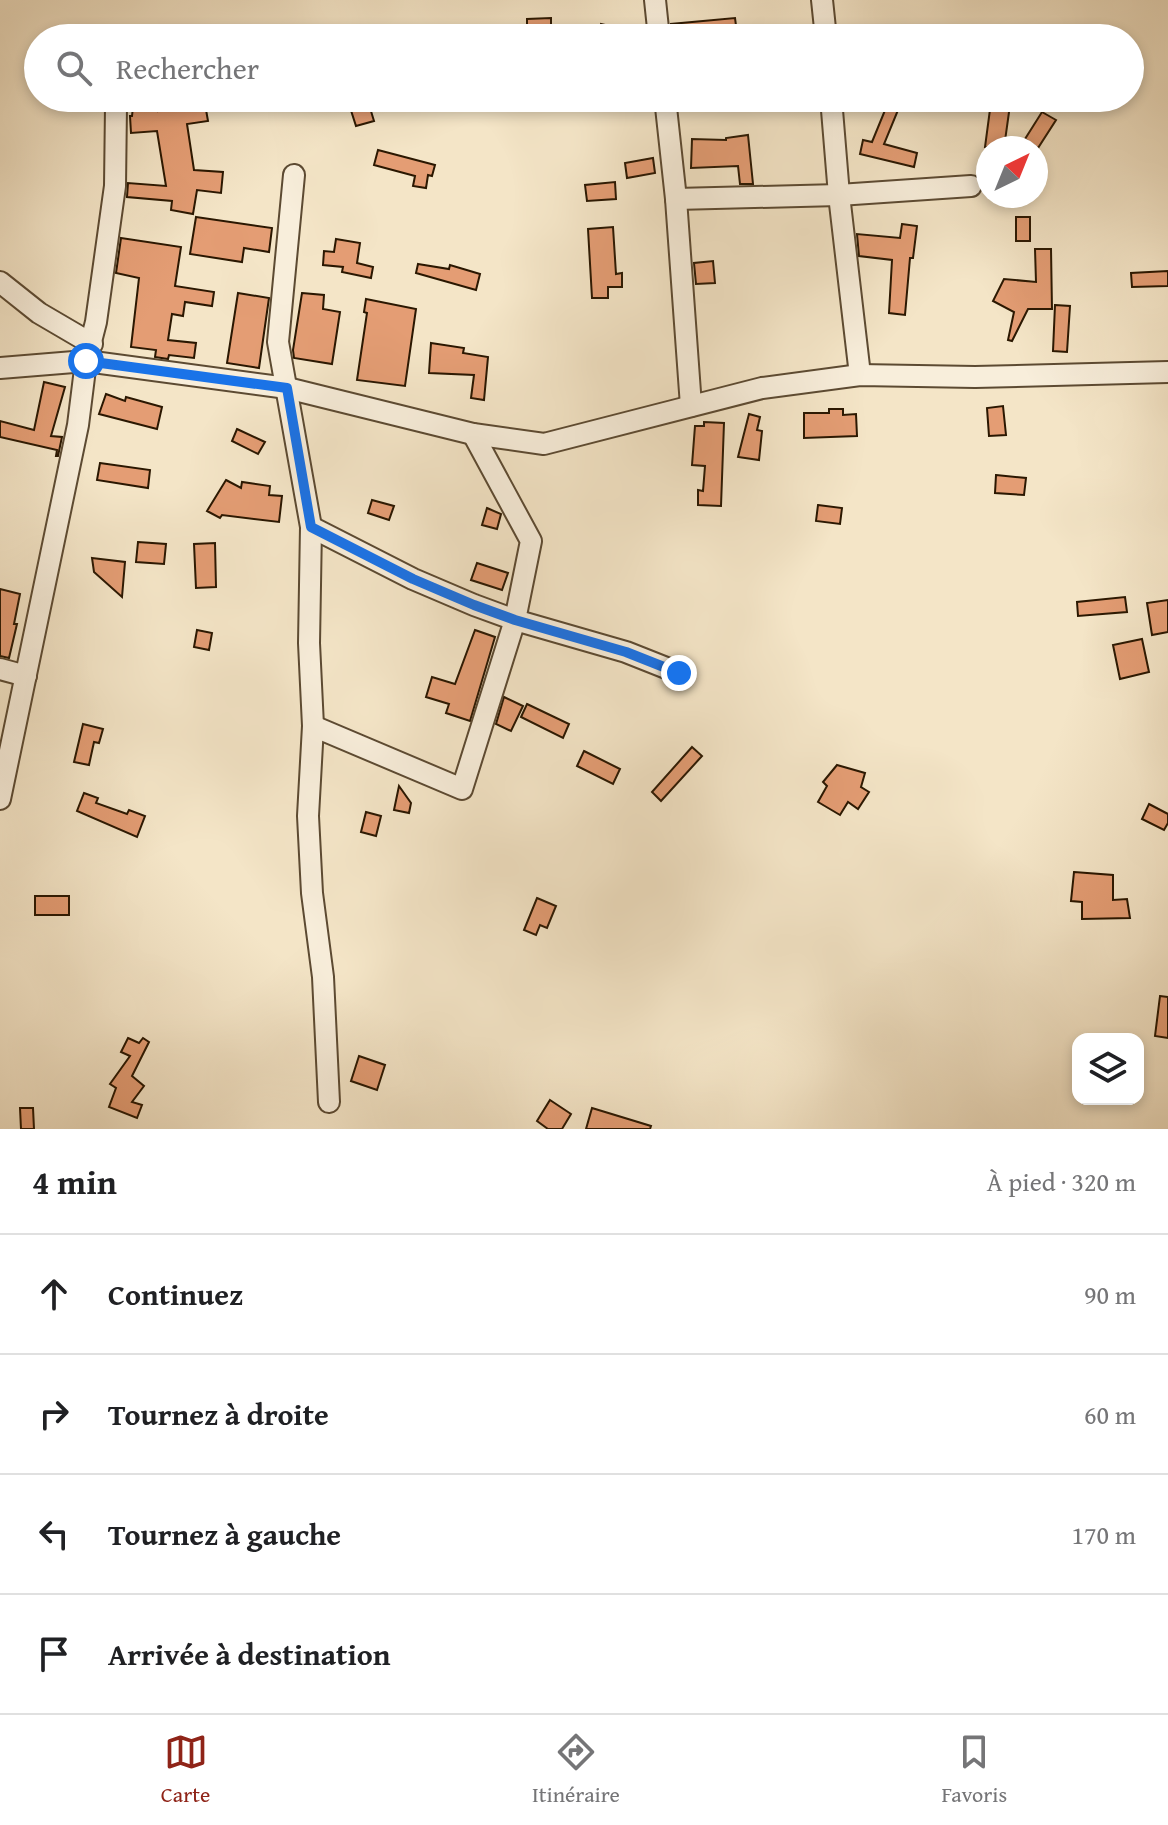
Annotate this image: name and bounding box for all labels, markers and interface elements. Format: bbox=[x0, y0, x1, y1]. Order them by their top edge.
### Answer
search box bbox=[24, 24, 1144, 112]
icon: search bbox=[52, 46, 96, 90]
text: Rechercher bbox=[116, 46, 259, 90]
north arrow bbox=[976, 136, 1048, 208]
route start bbox=[68, 343, 104, 379]
route end bbox=[661, 655, 697, 691]
map controls bbox=[1072, 1033, 1144, 1105]
button: layers bbox=[1072, 1033, 1144, 1105]
text: 4 min bbox=[32, 1157, 117, 1206]
text: À pied · 320 m bbox=[987, 1162, 1136, 1201]
icon: ahead bbox=[32, 1272, 76, 1316]
text: Continuez bbox=[108, 1272, 243, 1316]
text: 90 m bbox=[1084, 1275, 1136, 1314]
icon: right bbox=[32, 1392, 76, 1436]
text: Tournez à droite bbox=[108, 1392, 329, 1436]
text: 60 m bbox=[1084, 1395, 1136, 1434]
icon: left bbox=[32, 1512, 76, 1556]
text: Tournez à gauche bbox=[108, 1512, 341, 1556]
text: 170 m bbox=[1071, 1515, 1136, 1554]
icon: arrive bbox=[32, 1632, 76, 1676]
text: Arrivée à destination bbox=[108, 1632, 390, 1676]
tab: Carte bbox=[161, 1730, 210, 1810]
tab: Itinéraire bbox=[532, 1730, 620, 1810]
tab: Favoris bbox=[941, 1730, 1007, 1810]

